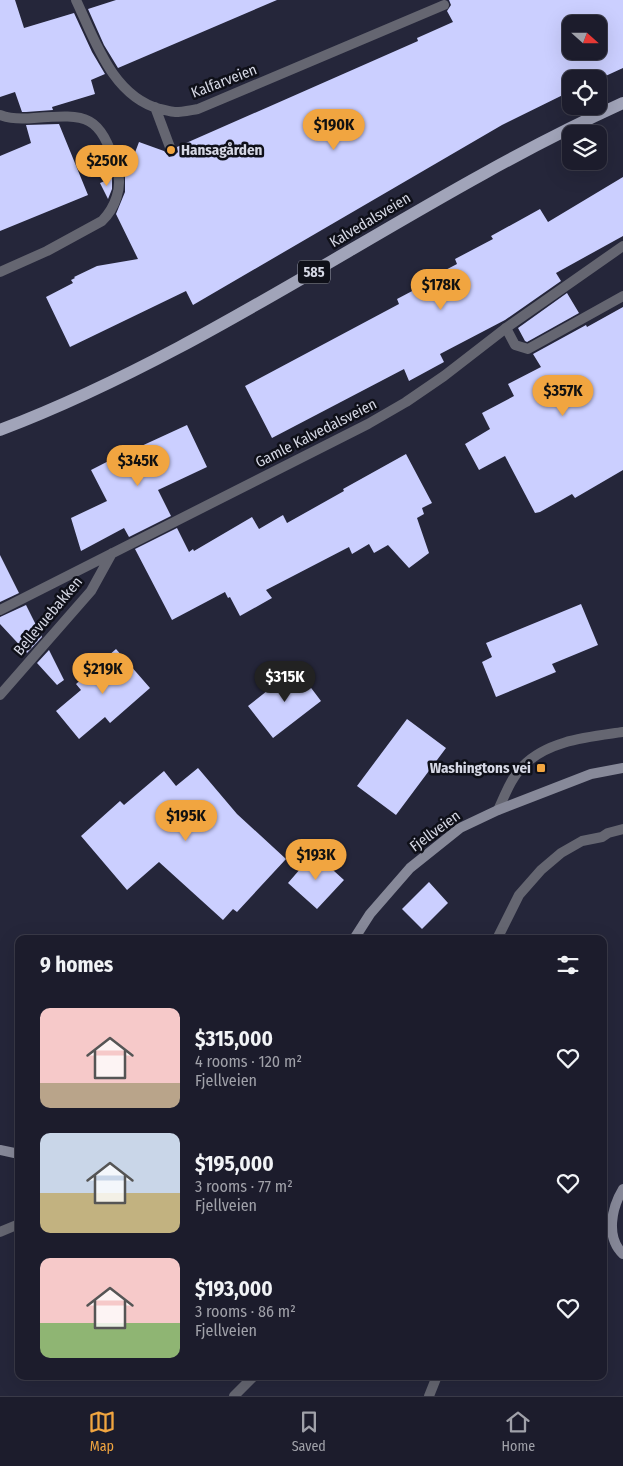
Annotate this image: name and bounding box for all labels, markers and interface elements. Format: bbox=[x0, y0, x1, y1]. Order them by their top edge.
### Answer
north arrow bbox=[562, 15, 608, 60]
map controls bbox=[562, 15, 607, 170]
street label: Kalfarveien bbox=[189, 60, 259, 102]
button: locate bbox=[562, 70, 607, 115]
pin: $190K bbox=[299, 108, 369, 151]
text: $190K bbox=[314, 115, 354, 134]
button: layers bbox=[562, 125, 607, 170]
place label: Hansagården bbox=[181, 141, 263, 159]
pin: $250K bbox=[72, 144, 142, 187]
marker: Hansagården bbox=[165, 144, 177, 156]
text: $250K bbox=[86, 151, 128, 170]
street label: Kalvedalsveien bbox=[326, 189, 414, 251]
road number: 585 bbox=[298, 260, 330, 284]
pin: $178K bbox=[406, 268, 476, 311]
text: $178K bbox=[422, 275, 460, 294]
pin: $357K bbox=[528, 374, 598, 417]
text: $357K bbox=[543, 381, 583, 400]
street label: Gamle Kalvedalsveien bbox=[252, 395, 380, 471]
pin: $345K bbox=[103, 444, 173, 487]
text: $345K bbox=[118, 451, 158, 470]
street label: Bellevuebakken bbox=[10, 573, 86, 659]
pin: $219K bbox=[68, 652, 138, 695]
text: $219K bbox=[83, 659, 123, 678]
pin: $315K bbox=[250, 660, 320, 703]
text: $315K bbox=[265, 667, 305, 686]
place label: Washingtons vei bbox=[430, 759, 531, 777]
marker: Washingtons vei bbox=[535, 762, 547, 774]
pin: $195K bbox=[151, 800, 221, 842]
text: $195K bbox=[166, 806, 206, 825]
street label: Fjellveien bbox=[406, 807, 464, 855]
pin: $193K bbox=[281, 838, 351, 881]
text: $193K bbox=[297, 845, 335, 864]
icon: filters bbox=[554, 951, 582, 979]
text: 9 homes bbox=[40, 952, 113, 978]
text: $315,000 bbox=[195, 1026, 273, 1052]
icon: home bbox=[80, 1028, 140, 1088]
icon: heart bbox=[554, 1044, 582, 1072]
text: 4 rooms · 120 m² bbox=[195, 1052, 302, 1071]
text: Fjellveien bbox=[195, 1071, 257, 1090]
text: $195,000 bbox=[195, 1151, 274, 1177]
icon: home bbox=[80, 1153, 140, 1213]
icon: heart bbox=[554, 1169, 582, 1197]
text: 3 rooms · 77 m² bbox=[195, 1177, 293, 1196]
text: Fjellveien bbox=[195, 1196, 257, 1215]
text: $193,000 bbox=[195, 1276, 273, 1302]
icon: home bbox=[80, 1278, 140, 1338]
icon: heart bbox=[554, 1294, 582, 1322]
text: 3 rooms · 86 m² bbox=[195, 1302, 296, 1321]
text: Fjellveien bbox=[195, 1321, 257, 1340]
tab: Map bbox=[88, 1408, 116, 1455]
tab: Saved bbox=[292, 1408, 326, 1455]
tab: Home bbox=[502, 1408, 535, 1455]

